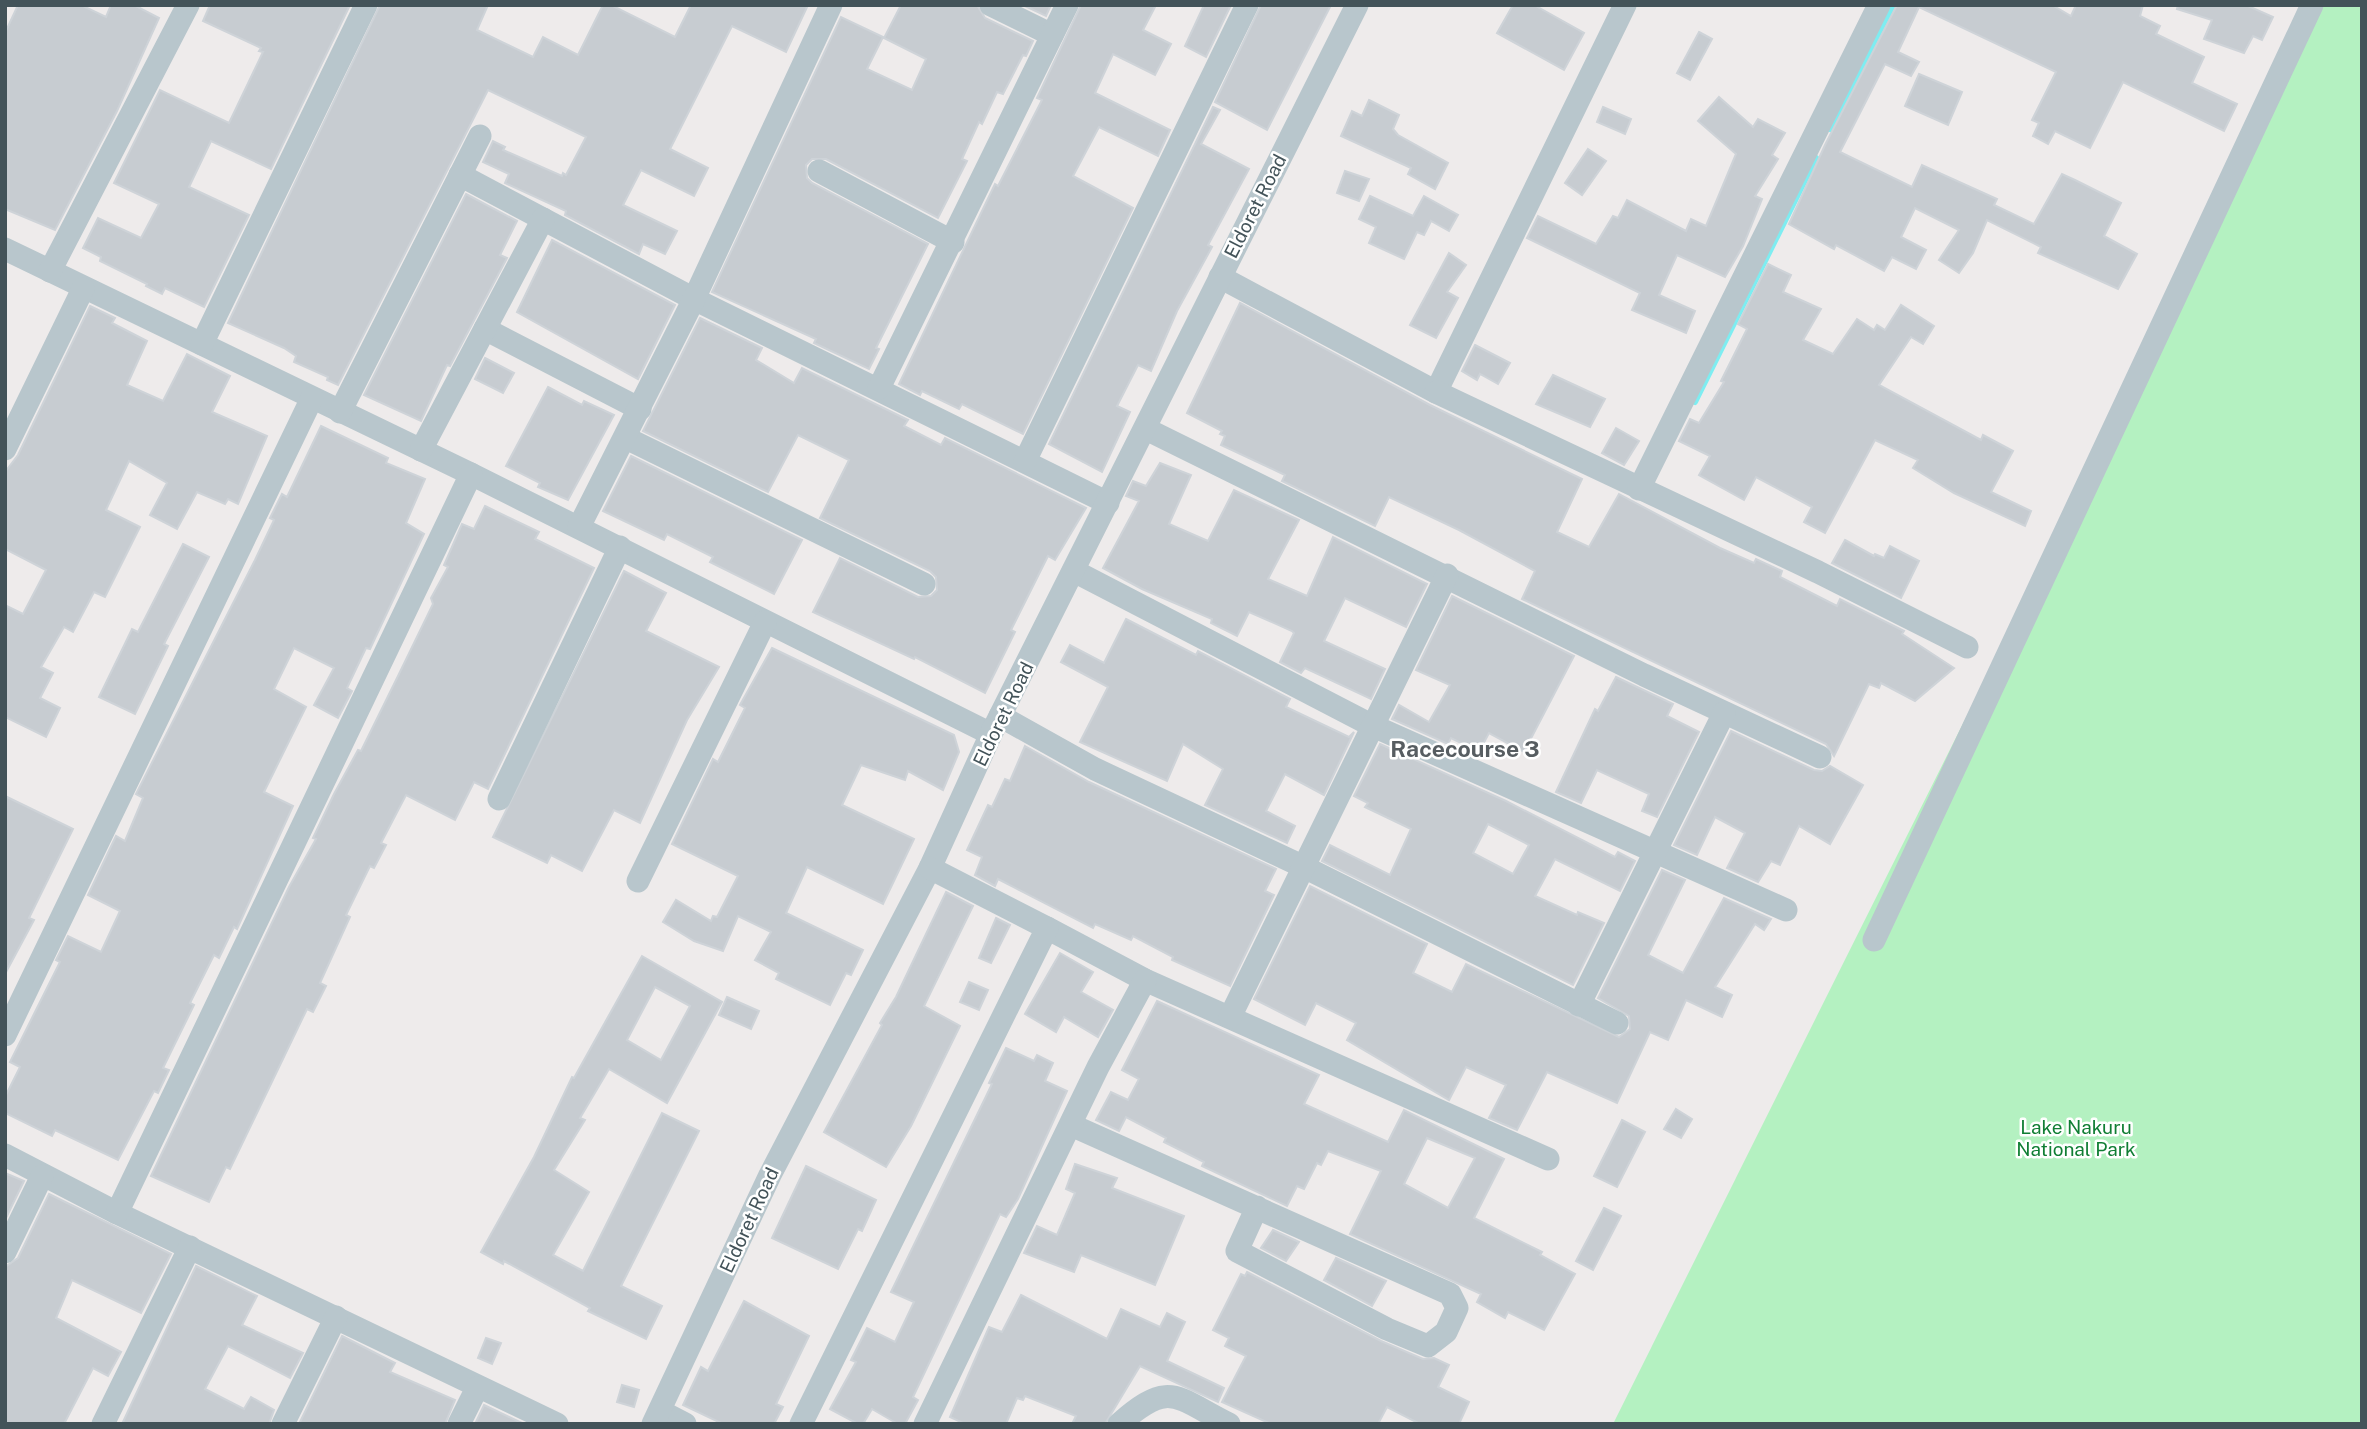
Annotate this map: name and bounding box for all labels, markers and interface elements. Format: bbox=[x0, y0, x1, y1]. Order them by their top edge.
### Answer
street label: Eldoret Road bbox=[1219, 150, 1291, 262]
street label: Eldoret Road bbox=[968, 658, 1038, 770]
district label: Racecourse 3 bbox=[1390, 735, 1540, 762]
park label: Lake Nakuru National Park bbox=[2016, 1116, 2136, 1160]
street label: Eldoret Road bbox=[715, 1164, 783, 1276]

